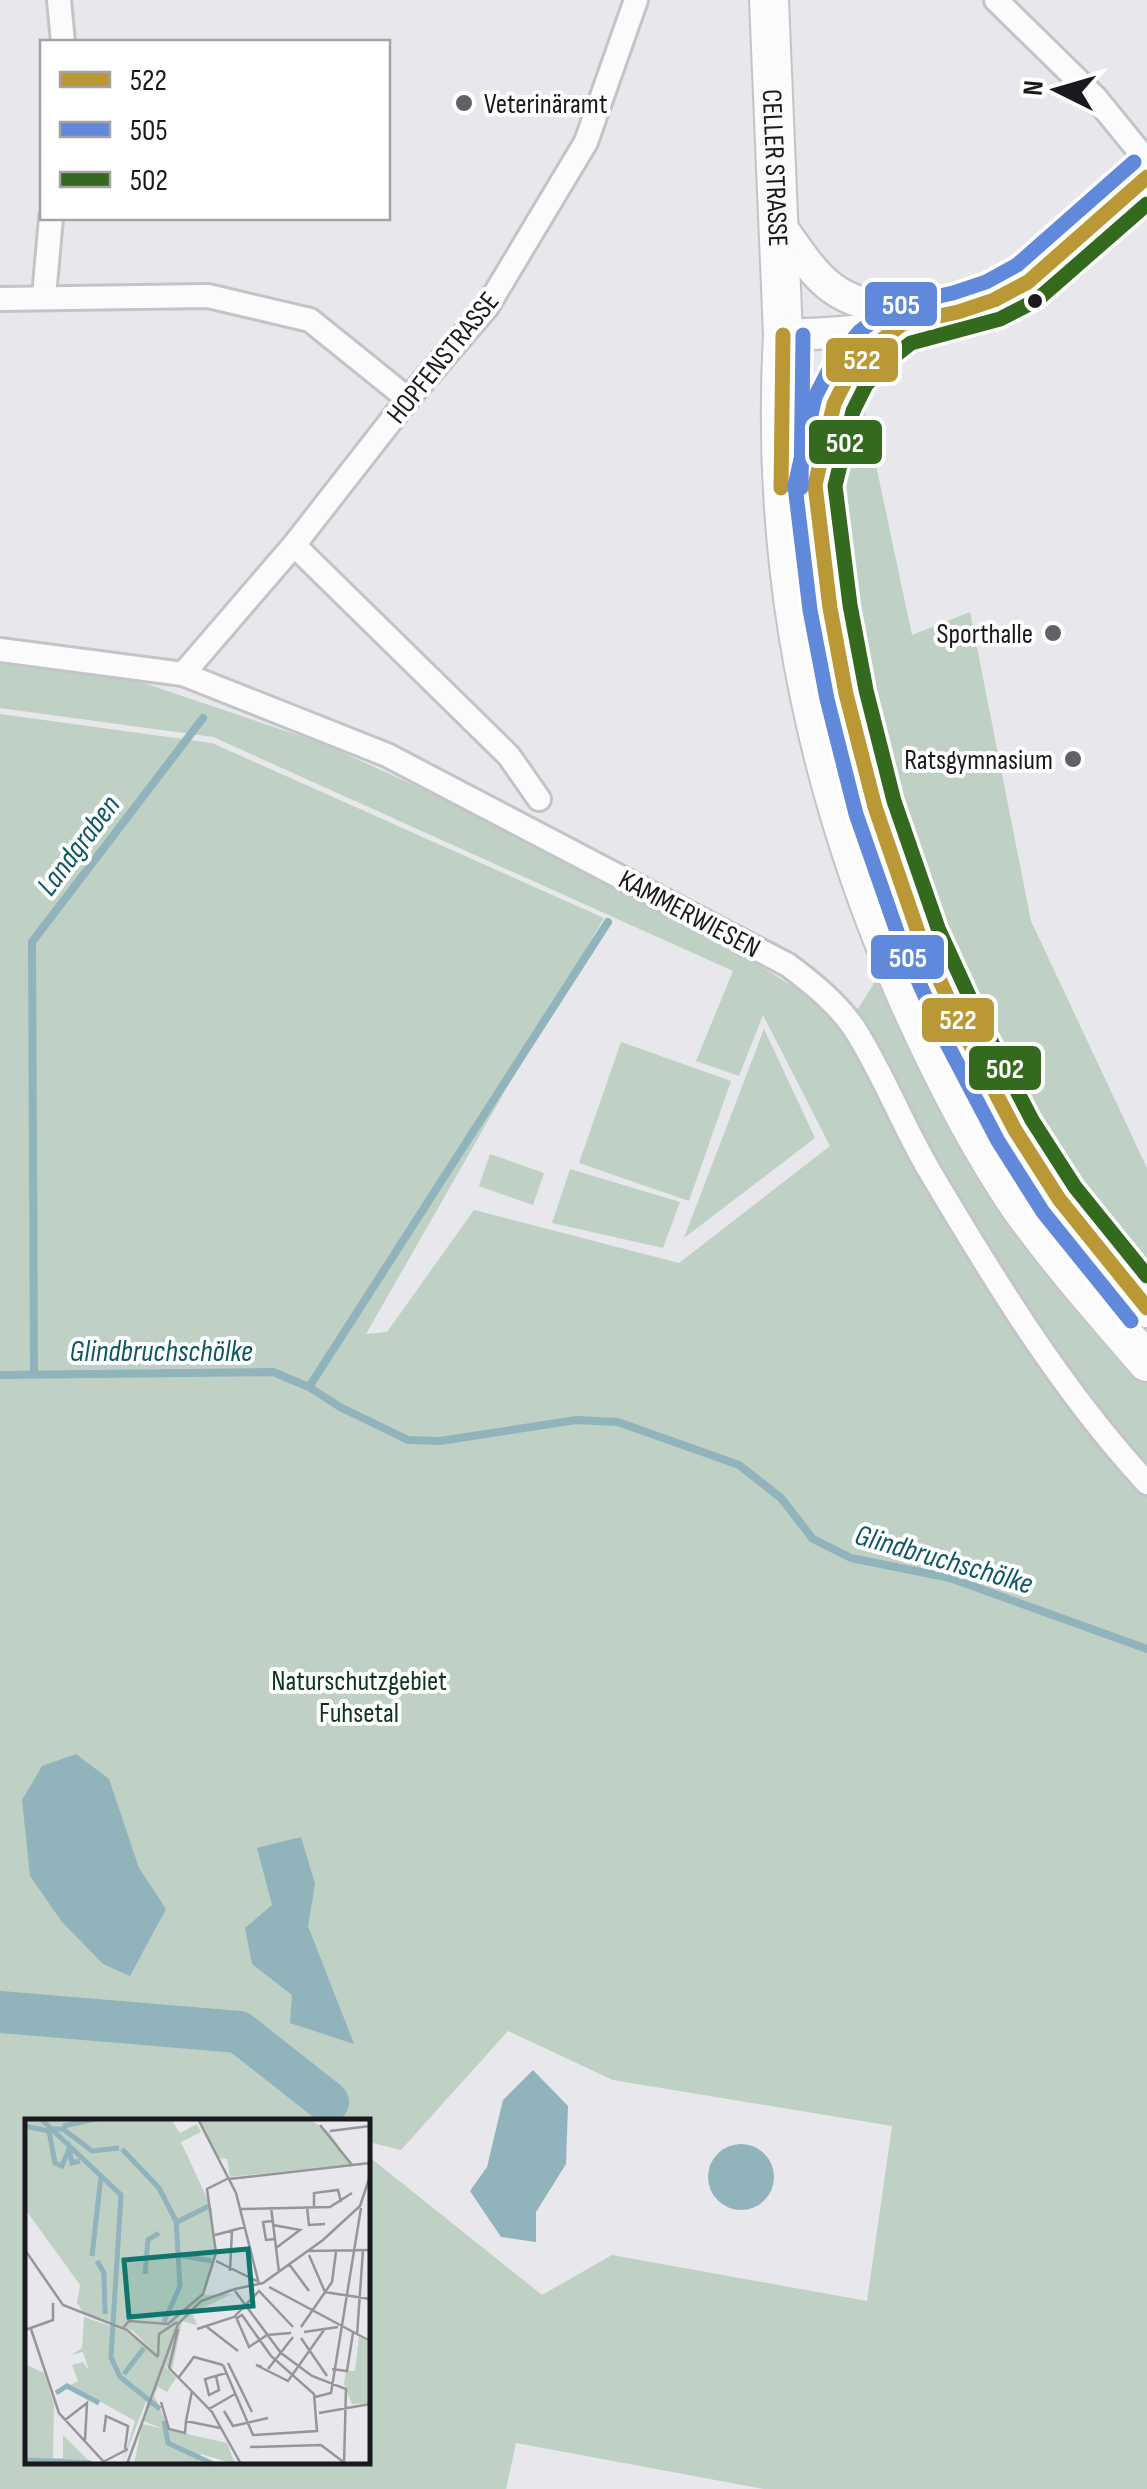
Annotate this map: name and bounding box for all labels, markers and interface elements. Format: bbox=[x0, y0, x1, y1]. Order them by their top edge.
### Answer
legend bbox=[40, 40, 390, 220]
north arrow bbox=[1007, 40, 1107, 140]
text: 522 bbox=[130, 63, 167, 99]
text: N bbox=[1017, 79, 1051, 97]
place label: Veterinäramt bbox=[484, 88, 608, 121]
street label: CELLER STRASSE bbox=[755, 88, 794, 247]
marker: Veterinäramt bbox=[453, 92, 475, 114]
text: 505 bbox=[130, 113, 167, 149]
text: 502 bbox=[130, 163, 168, 199]
line badge: 505 bbox=[863, 280, 939, 328]
street label: HOPFENSTRASSE bbox=[380, 286, 506, 430]
text: 505 bbox=[882, 289, 920, 322]
unlabelled marker bbox=[1025, 291, 1045, 311]
line badge: 522 bbox=[824, 336, 900, 384]
text: 522 bbox=[844, 344, 880, 377]
line badge: 502 bbox=[807, 418, 884, 466]
text: 502 bbox=[826, 427, 864, 460]
place label: Sporthalle bbox=[936, 618, 1033, 651]
marker: Sporthalle bbox=[1042, 622, 1064, 644]
place label: Ratsgymnasium bbox=[904, 744, 1053, 777]
marker: Ratsgymnasium bbox=[1062, 748, 1084, 770]
water label: Landgraben bbox=[29, 788, 128, 903]
street label: KAMMERWIESEN bbox=[613, 863, 766, 965]
line badge: 505 bbox=[869, 933, 946, 981]
text: 505 bbox=[889, 942, 927, 975]
line badge: 522 bbox=[920, 996, 996, 1044]
text: 522 bbox=[940, 1004, 976, 1037]
line badge: 502 bbox=[967, 1044, 1043, 1092]
text: 502 bbox=[986, 1053, 1024, 1086]
water label: Glindbruchschölke bbox=[69, 1334, 253, 1370]
water label: Glindbruchschölke bbox=[851, 1517, 1037, 1603]
park label: Naturschutzgebiet Fuhsetal bbox=[271, 1665, 447, 1730]
inset map bbox=[25, 2119, 370, 2464]

